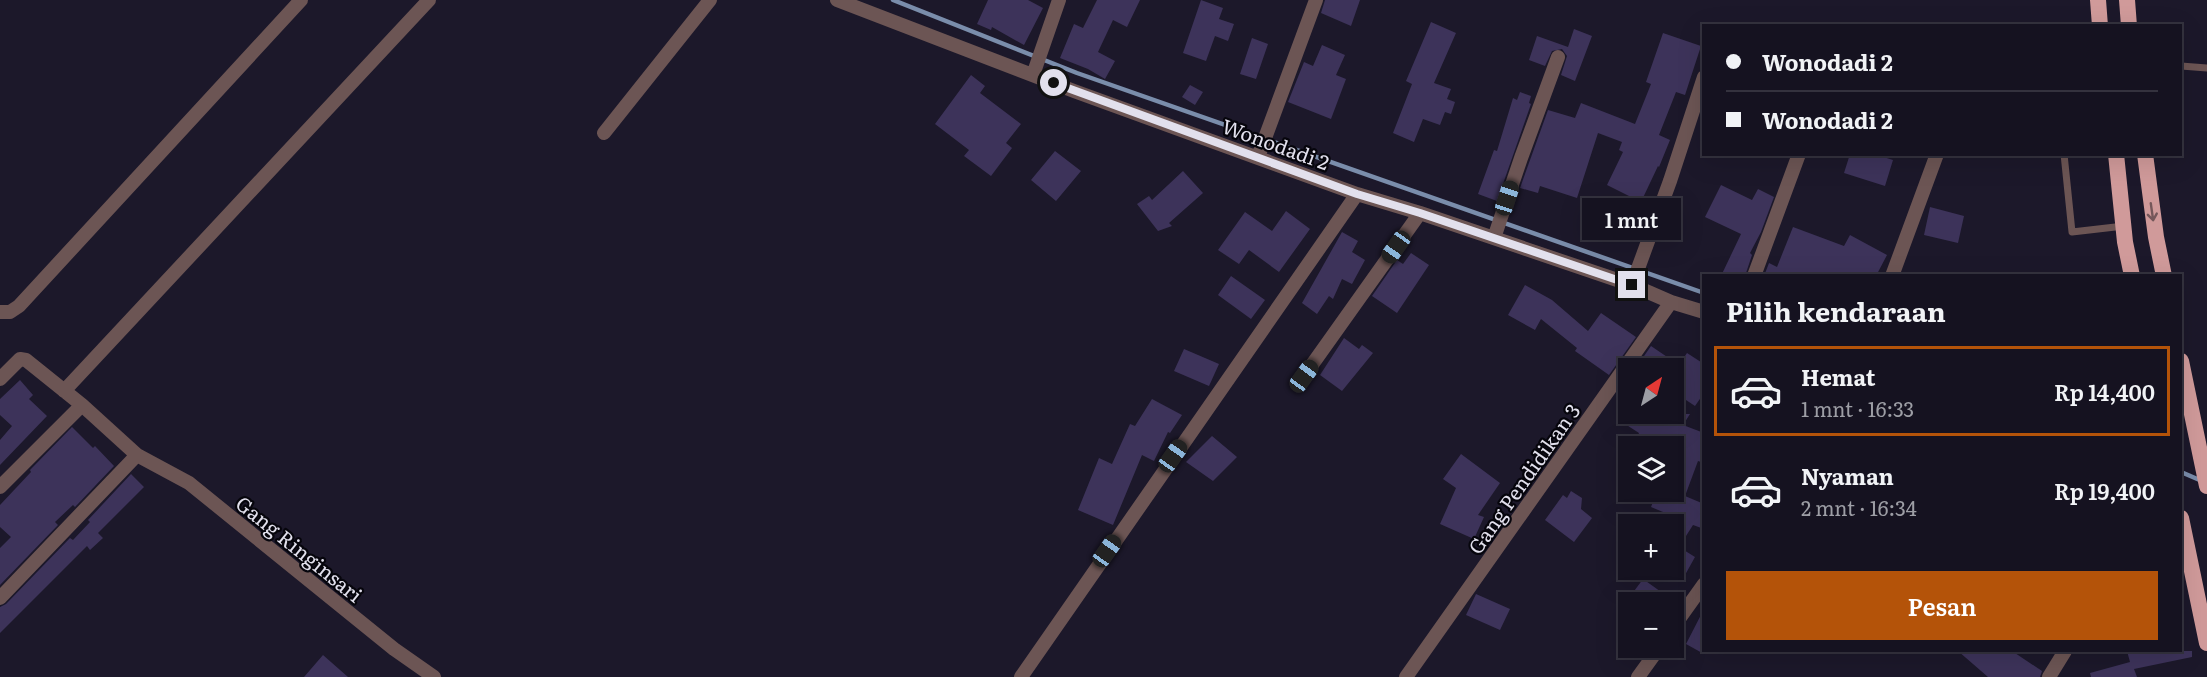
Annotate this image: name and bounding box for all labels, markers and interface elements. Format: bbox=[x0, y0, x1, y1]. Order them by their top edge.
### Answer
text: Wonodadi 2 bbox=[1762, 45, 1893, 78]
route start bbox=[1040, 69, 1067, 96]
text: Wonodadi 2 bbox=[1762, 103, 1893, 136]
street label: Wonodadi 2 bbox=[1218, 110, 1334, 176]
car bbox=[1493, 178, 1521, 218]
callout: 1 mnt bbox=[1582, 198, 1682, 240]
one-way arrow bbox=[2147, 202, 2158, 222]
text: 1 mnt bbox=[1605, 204, 1658, 234]
car bbox=[1378, 227, 1414, 267]
route end bbox=[1618, 271, 1645, 298]
text: Pilih kendaraan bbox=[1726, 290, 1946, 330]
car bbox=[1286, 356, 1322, 396]
north arrow bbox=[1618, 358, 1684, 424]
map controls bbox=[1618, 358, 1684, 658]
text: Hemat bbox=[1801, 360, 1875, 393]
icon: car bbox=[1729, 364, 1783, 418]
text: Rp 14,400 bbox=[2054, 375, 2155, 408]
text: 1 mnt · 16:33 bbox=[1801, 393, 1914, 423]
street label: Gang Pendidikan 3 bbox=[1460, 396, 1586, 560]
car bbox=[1155, 436, 1191, 476]
button: layers bbox=[1618, 436, 1684, 502]
text: Nyaman bbox=[1801, 459, 1894, 492]
icon: car bbox=[1729, 463, 1783, 517]
text: Rp 19,400 bbox=[2054, 474, 2155, 507]
street label: Gang Ringinsari bbox=[230, 488, 370, 609]
text: 2 mnt · 16:34 bbox=[1801, 492, 1917, 522]
button: + bbox=[1618, 514, 1684, 580]
car bbox=[1089, 531, 1125, 571]
button: Pesan bbox=[1726, 571, 2158, 640]
button: − bbox=[1618, 592, 1684, 658]

